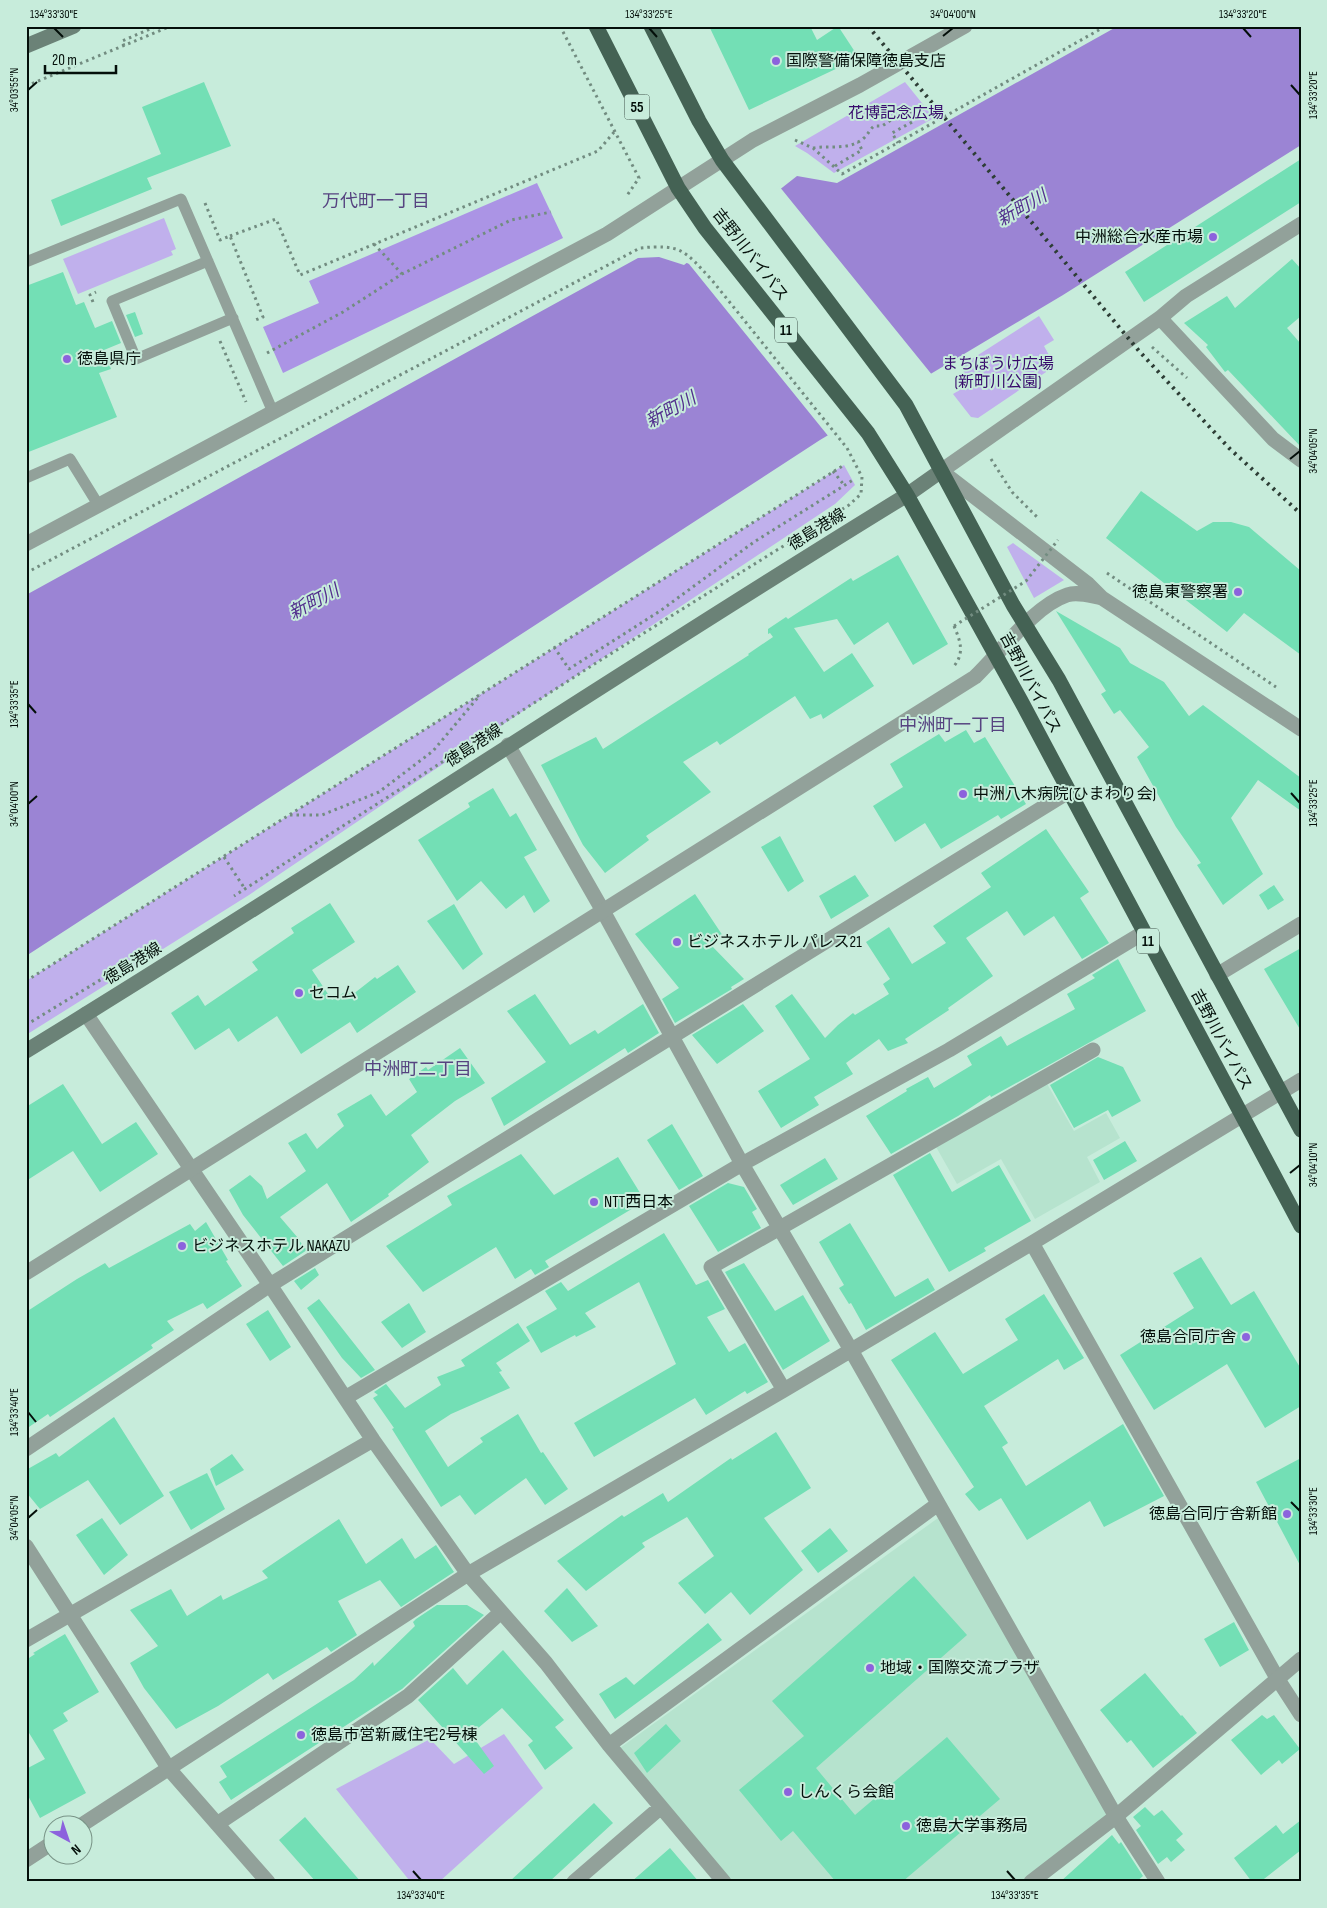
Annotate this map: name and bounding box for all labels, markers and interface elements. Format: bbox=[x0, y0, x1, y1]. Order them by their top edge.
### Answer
text: 134°33'30"E bbox=[30, 7, 78, 22]
text: 134°33'25"E bbox=[625, 7, 673, 22]
text: 34°04'00"N bbox=[930, 7, 976, 22]
text: 134°33'20"E bbox=[1219, 7, 1267, 22]
scale bar bbox=[45, 42, 116, 74]
text: 20 m bbox=[52, 51, 77, 70]
place label: 国際警備保障徳島支店 bbox=[786, 52, 946, 71]
marker: 国際警備保障徳島支店 bbox=[770, 55, 782, 67]
text: 34°03'55"N bbox=[7, 68, 22, 112]
text: 134°33'20"E bbox=[1306, 71, 1321, 119]
road number: 55 bbox=[624, 94, 650, 120]
park label: 花博記念広場 bbox=[848, 104, 944, 123]
water label: 新町川 bbox=[993, 184, 1052, 231]
district label: 万代町一丁目 bbox=[322, 191, 430, 212]
street label: 吉野川バイパス bbox=[708, 205, 792, 305]
place label: 中洲総合水産市場 bbox=[1075, 228, 1203, 247]
marker: 中洲総合水産市場 bbox=[1207, 231, 1219, 243]
road number: 11 bbox=[775, 318, 797, 342]
place label: 徳島県庁 bbox=[77, 350, 141, 369]
marker: 徳島県庁 bbox=[61, 353, 73, 365]
park label: まちぼうけ広場 (新町川公園) bbox=[942, 355, 1054, 392]
water label: 新町川 bbox=[642, 387, 701, 432]
text: 34°04'05"N bbox=[1306, 428, 1321, 474]
street label: 徳島港線 bbox=[785, 505, 849, 555]
water label: 新町川 bbox=[285, 579, 345, 624]
place label: 徳島東警察署 bbox=[1132, 583, 1228, 602]
marker: 徳島東警察署 bbox=[1232, 586, 1244, 598]
street label: 吉野川バイパス bbox=[995, 629, 1065, 737]
text: 134°33'35"E bbox=[7, 680, 22, 728]
district label: 中洲町一丁目 bbox=[899, 715, 1007, 736]
street label: 徳島港線 bbox=[442, 721, 506, 771]
text: 134°33'25"E bbox=[1306, 779, 1321, 827]
text: 34°04'00"N bbox=[7, 781, 22, 827]
place label: 中洲八木病院(ひまわり会) bbox=[973, 785, 1156, 804]
marker: 中洲八木病院(ひまわり会) bbox=[957, 788, 969, 800]
road number: 11 bbox=[1137, 928, 1159, 954]
place label: ビジネスホテル パレス21 bbox=[687, 933, 862, 952]
marker: ビジネスホテル パレス21 bbox=[671, 936, 683, 948]
street label: 徳島港線 bbox=[101, 939, 165, 989]
place label: セコム bbox=[309, 984, 357, 1003]
street label: 吉野川バイパス bbox=[1186, 986, 1256, 1094]
marker: セコム bbox=[293, 987, 305, 999]
district label: 中洲町二丁目 bbox=[364, 1059, 472, 1080]
text: 34°04'10"N bbox=[1306, 1143, 1321, 1187]
place label: NTT西日本 bbox=[604, 1193, 673, 1212]
marker: NTT西日本 bbox=[588, 1196, 600, 1208]
place label: ビジネスホテル NAKAZU bbox=[192, 1237, 350, 1256]
marker: ビジネスホテル NAKAZU bbox=[176, 1240, 188, 1252]
place label: 徳島合同庁舎 bbox=[1140, 1328, 1236, 1347]
marker: 徳島合同庁舎 bbox=[1240, 1331, 1252, 1343]
text: 134°33'40"E bbox=[7, 1388, 22, 1436]
text: 134°33'30"E bbox=[1306, 1487, 1321, 1535]
text: 34°04'05"N bbox=[7, 1495, 22, 1541]
place label: 徳島合同庁舎新館 bbox=[1149, 1505, 1277, 1524]
marker: 徳島合同庁舎新館 bbox=[1281, 1508, 1293, 1520]
place label: 地域・国際交流プラザ bbox=[880, 1659, 1040, 1678]
marker: 地域・国際交流プラザ bbox=[864, 1662, 876, 1674]
place label: 徳島市営新蔵住宅2号棟 bbox=[311, 1726, 478, 1745]
marker: 徳島市営新蔵住宅2号棟 bbox=[295, 1729, 307, 1741]
place label: しんくら会館 bbox=[798, 1783, 894, 1802]
marker: しんくら会館 bbox=[782, 1786, 794, 1798]
north arrow bbox=[42, 1816, 92, 1866]
place label: 徳島大学事務局 bbox=[916, 1817, 1028, 1836]
marker: 徳島大学事務局 bbox=[900, 1820, 912, 1832]
text: N bbox=[68, 1841, 84, 1858]
text: 134°33'40"E bbox=[397, 1888, 445, 1903]
text: 134°33'35"E bbox=[991, 1888, 1039, 1903]

